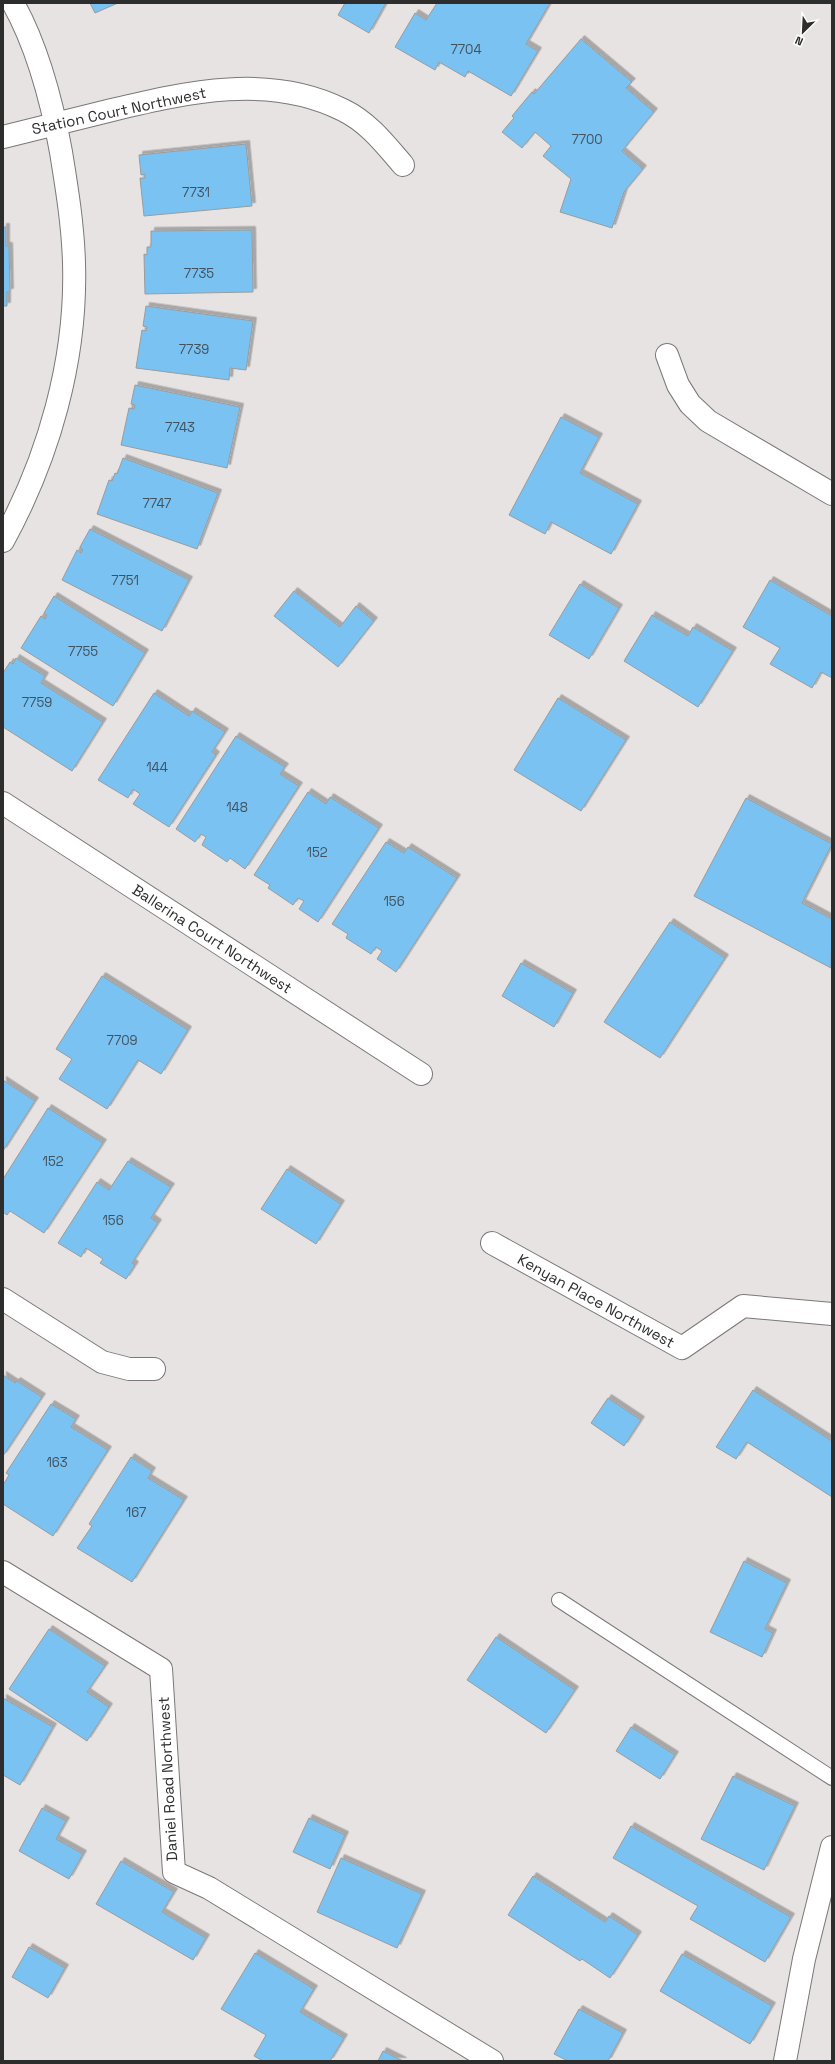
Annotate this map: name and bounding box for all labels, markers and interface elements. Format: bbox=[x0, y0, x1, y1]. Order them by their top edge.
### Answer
north arrow bbox=[783, 12, 823, 52]
text: N bbox=[793, 33, 805, 49]
house number: 7704 bbox=[450, 41, 482, 58]
street label: Station Court Northwest bbox=[30, 83, 208, 138]
house number: 7700 bbox=[571, 131, 603, 148]
house number: 7731 bbox=[182, 184, 210, 201]
house number: 7735 bbox=[184, 265, 214, 282]
house number: 7739 bbox=[179, 341, 209, 358]
house number: 7743 bbox=[165, 419, 195, 436]
house number: 7747 bbox=[143, 495, 171, 512]
house number: 7751 bbox=[111, 572, 139, 589]
house number: 7755 bbox=[68, 643, 98, 660]
house number: 7759 bbox=[22, 694, 52, 711]
house number: 144 bbox=[146, 759, 168, 776]
house number: 148 bbox=[226, 799, 248, 816]
house number: 152 bbox=[307, 844, 328, 861]
street label: Ballerina Court Northwest bbox=[129, 880, 296, 997]
house number: 156 bbox=[383, 893, 405, 910]
house number: 7709 bbox=[107, 1032, 137, 1049]
house number: 152 bbox=[43, 1153, 64, 1170]
house number: 156 bbox=[102, 1212, 124, 1229]
street label: Kenyan Place Northwest bbox=[514, 1249, 678, 1352]
house number: 163 bbox=[46, 1454, 68, 1471]
house number: 167 bbox=[126, 1504, 146, 1521]
street label: Daniel Road Northwest bbox=[154, 1696, 181, 1862]

